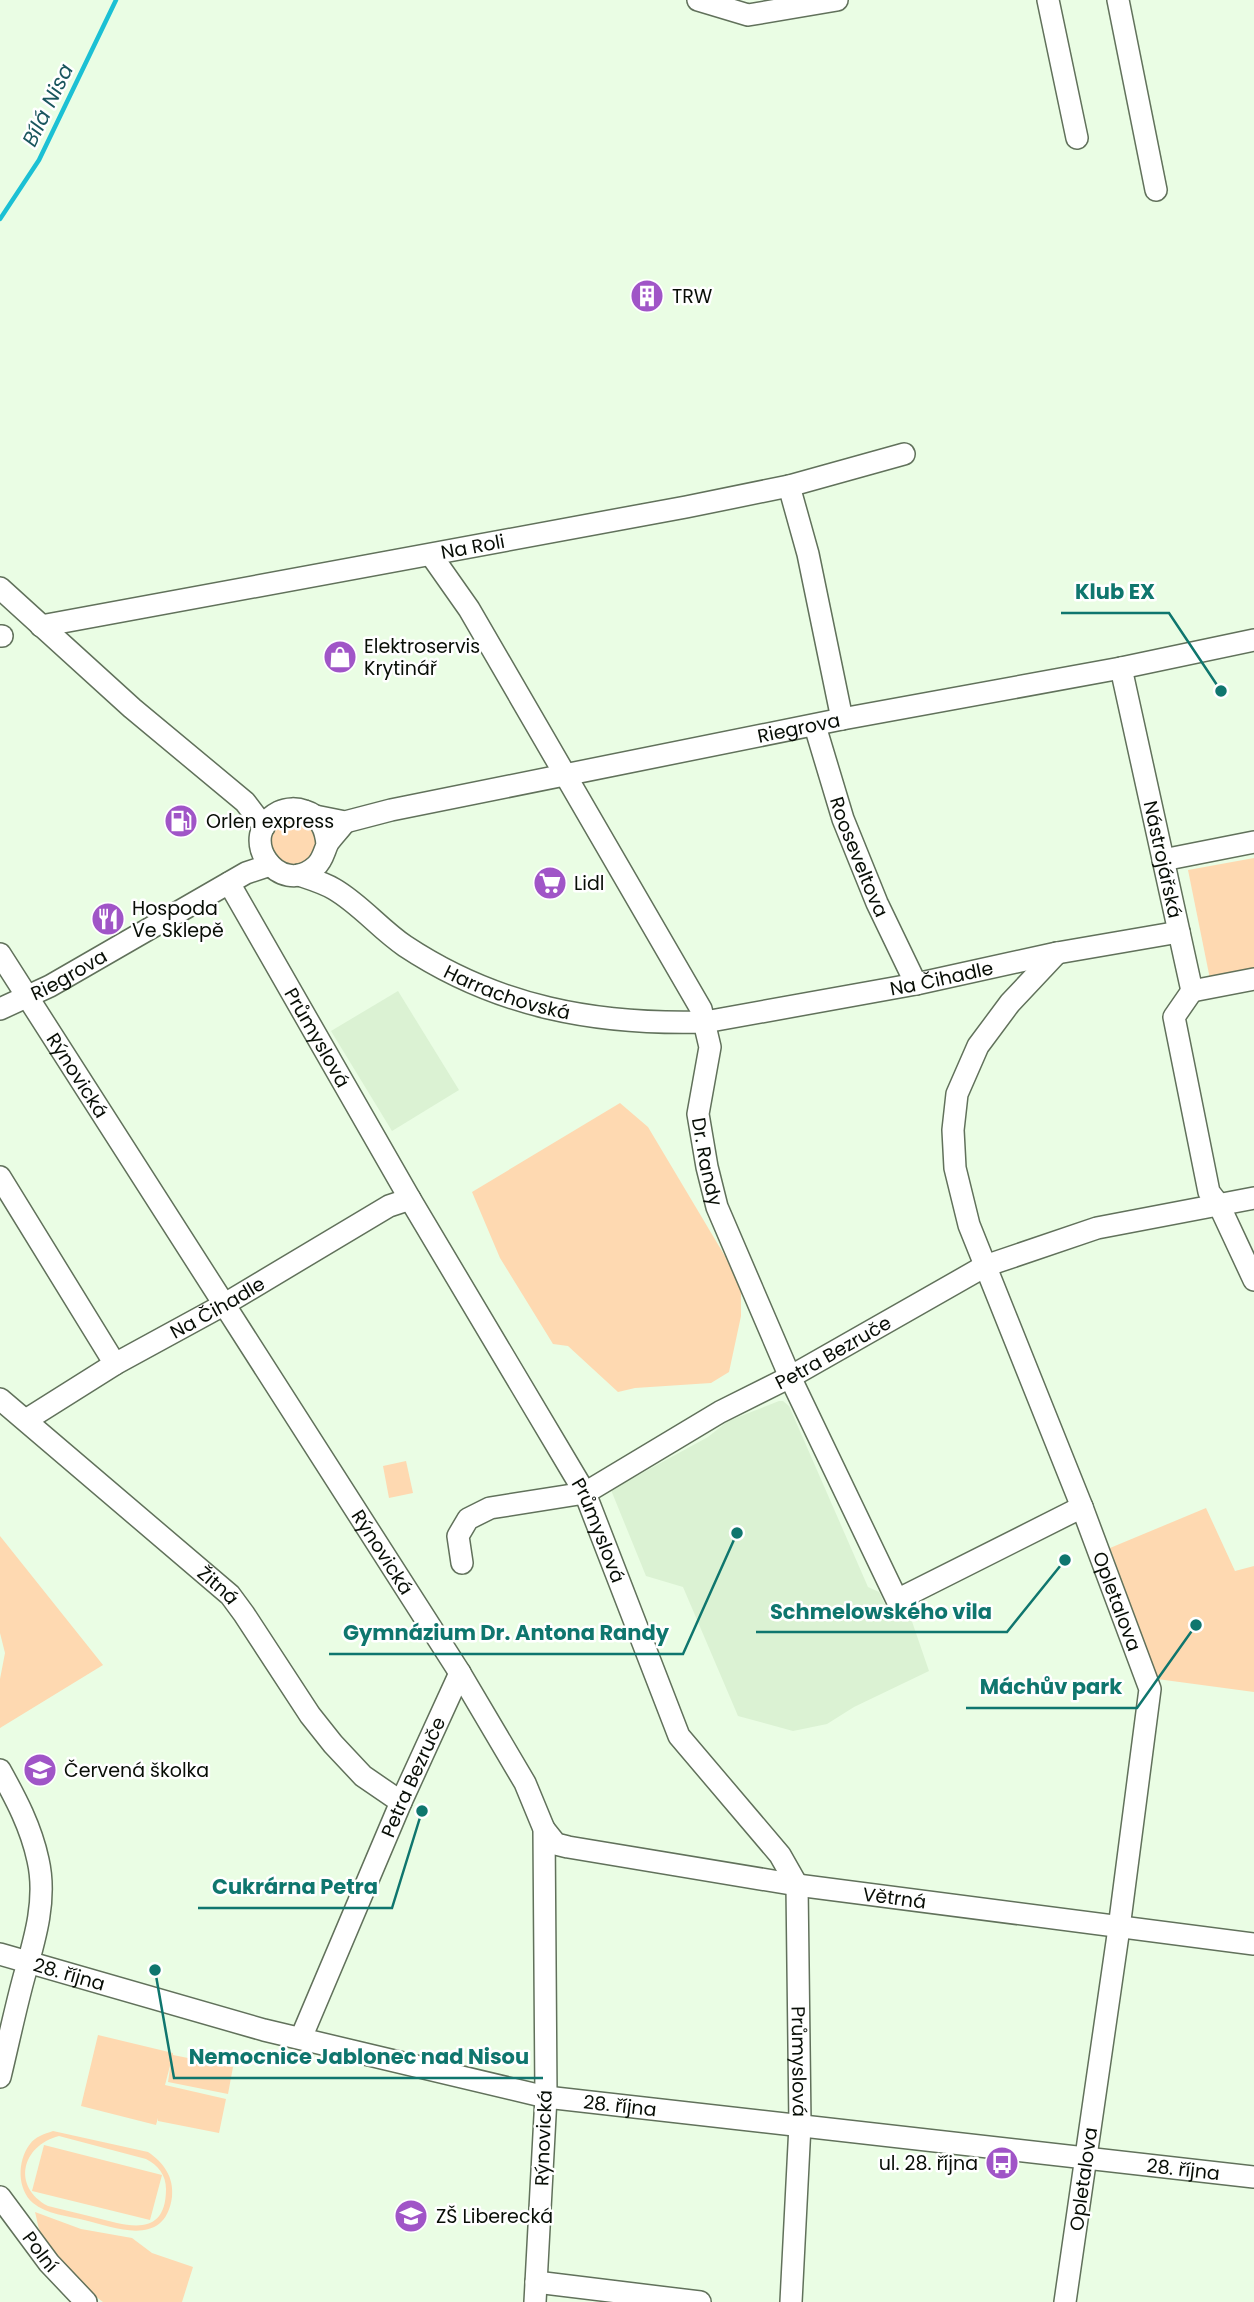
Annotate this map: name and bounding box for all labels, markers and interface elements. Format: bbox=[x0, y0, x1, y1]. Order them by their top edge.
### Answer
water label: Bílá Nisa bbox=[15, 59, 80, 151]
building icon: TRW bbox=[628, 277, 666, 315]
place label: TRW bbox=[672, 283, 713, 310]
street label: Na Roli bbox=[439, 528, 507, 566]
callout: Klub EX bbox=[1061, 571, 1169, 613]
text: Klub EX bbox=[1075, 577, 1155, 606]
place label: Elektroservis Krytinář bbox=[364, 633, 480, 682]
shop icon: Elektroservis Krytinář bbox=[321, 638, 359, 676]
street label: Riegrova bbox=[755, 707, 842, 750]
street label: Rooseveltova bbox=[823, 793, 895, 922]
street label: Nástrojářská bbox=[1137, 798, 1189, 921]
fuel station icon: Orlen express bbox=[162, 802, 200, 840]
place label: Orlen express bbox=[206, 808, 334, 835]
supermarket icon: Lidl bbox=[531, 864, 569, 902]
place label: Lidl bbox=[574, 870, 604, 897]
place label: Hospoda Ve Sklepě bbox=[132, 895, 224, 944]
restaurant icon: Hospoda Ve Sklepě bbox=[89, 900, 127, 938]
street label: Riegrova bbox=[27, 943, 112, 1007]
street label: Na Čihadle bbox=[888, 954, 996, 1002]
street label: Harrachovská bbox=[439, 958, 573, 1026]
street label: Průmyslová bbox=[278, 983, 356, 1093]
street label: Rýnovická bbox=[40, 1028, 114, 1123]
street label: Dr. Randy bbox=[685, 1115, 729, 1209]
street label: Na Čihadle bbox=[165, 1270, 270, 1345]
street label: Petra Bezruče bbox=[771, 1309, 896, 1396]
street label: Průmyslová bbox=[565, 1473, 631, 1587]
street label: Rýnovická bbox=[345, 1505, 419, 1600]
street label: Opletalova bbox=[1086, 1548, 1148, 1655]
street label: Žitná bbox=[192, 1560, 245, 1610]
callout: Schmelowského vila bbox=[756, 1590, 1007, 1632]
text: Schmelowského vila bbox=[770, 1597, 992, 1626]
callout: Gymnázium Dr. Antona Randy bbox=[329, 1612, 683, 1654]
text: Gymnázium Dr. Antona Randy bbox=[343, 1618, 670, 1647]
callout: Máchův park bbox=[966, 1666, 1137, 1708]
text: Máchův park bbox=[980, 1672, 1122, 1701]
street label: Petra Bezruče bbox=[375, 1713, 452, 1842]
school or university icon: Červená školka bbox=[21, 1751, 59, 1789]
place label: Červená školka bbox=[64, 1757, 209, 1784]
callout: Cukrárna Petra bbox=[198, 1866, 392, 1908]
text: Cukrárna Petra bbox=[212, 1872, 378, 1901]
street label: Větrná bbox=[861, 1881, 928, 1916]
street label: 28. října bbox=[30, 1951, 108, 1998]
street label: Průmyslová bbox=[785, 2006, 813, 2117]
callout: Nemocnice Jablonec nad Nisou bbox=[174, 2036, 543, 2078]
text: Nemocnice Jablonec nad Nisou bbox=[189, 2042, 529, 2071]
street label: 28. října bbox=[582, 2088, 658, 2123]
street label: Rýnovická bbox=[528, 2090, 559, 2186]
street label: Opletalova bbox=[1063, 2126, 1104, 2233]
bus stop icon: ul. 28. října bbox=[983, 2144, 1021, 2182]
place label: ul. 28. října bbox=[879, 2150, 978, 2177]
street label: 28. října bbox=[1145, 2152, 1221, 2187]
school or university icon: ZŠ Liberecká bbox=[392, 2197, 430, 2235]
place label: ZŠ Liberecká bbox=[436, 2203, 553, 2230]
street label: Polní bbox=[16, 2226, 64, 2279]

